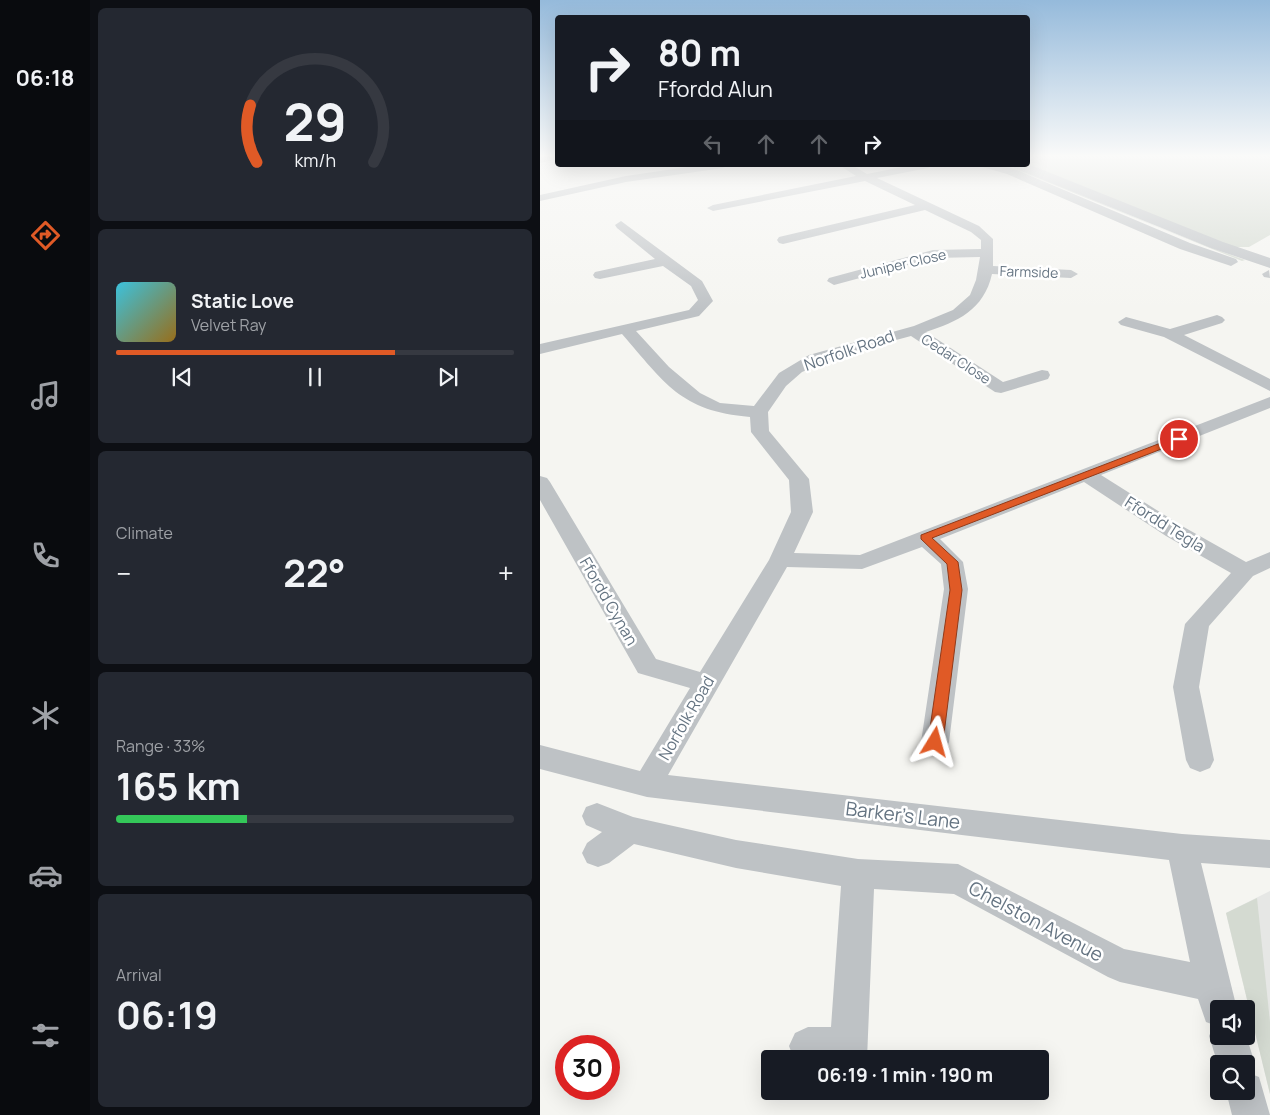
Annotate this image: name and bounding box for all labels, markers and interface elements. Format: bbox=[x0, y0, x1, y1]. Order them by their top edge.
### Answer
text: 80 m bbox=[658, 29, 741, 77]
icon: right bbox=[575, 35, 640, 100]
text: 06:18 bbox=[16, 63, 74, 93]
text: Ffordd Alun bbox=[658, 74, 773, 104]
text: 29 bbox=[283, 86, 347, 157]
icon: left bbox=[699, 130, 727, 158]
icon: ahead bbox=[752, 130, 780, 158]
icon: ahead bbox=[805, 130, 833, 158]
icon: right bbox=[858, 130, 886, 158]
text: km/h bbox=[294, 148, 336, 172]
icon: directions bbox=[28, 218, 63, 253]
street label: Juniper Close bbox=[858, 244, 948, 283]
street label: Farmside bbox=[999, 261, 1059, 282]
text: Static Love bbox=[191, 288, 294, 314]
text: Velvet Ray bbox=[191, 314, 267, 336]
street label: Norfolk Road bbox=[801, 324, 897, 376]
street label: Cedar Close bbox=[918, 329, 995, 388]
icon: previous bbox=[168, 363, 196, 391]
icon: pause bbox=[301, 363, 329, 391]
icon: next bbox=[434, 363, 462, 391]
icon: music bbox=[28, 378, 63, 413]
pin bbox=[1158, 418, 1200, 460]
icon: arrive bbox=[1165, 425, 1193, 453]
street label: Ffordd Tegla bbox=[1121, 491, 1209, 557]
text: Climate bbox=[116, 522, 173, 544]
icon: phone bbox=[28, 538, 63, 573]
text: 22° bbox=[283, 546, 346, 598]
street label: Ffordd Cynan bbox=[575, 553, 643, 649]
text: − bbox=[116, 554, 131, 592]
text: + bbox=[498, 554, 514, 592]
street label: Norfolk Road bbox=[653, 672, 719, 764]
icon: climate bbox=[28, 698, 63, 733]
position arrow bbox=[908, 715, 960, 767]
text: Range · 33% bbox=[116, 735, 205, 757]
text: 165 km bbox=[116, 759, 241, 811]
street label: Barker's Lane bbox=[844, 795, 962, 835]
icon: car bbox=[28, 858, 63, 893]
street label: Chelston Avenue bbox=[964, 875, 1108, 967]
text: Arrival bbox=[116, 964, 162, 986]
text: 06:19 bbox=[116, 988, 218, 1040]
map controls bbox=[1210, 1000, 1255, 1100]
button: sound bbox=[1210, 1000, 1255, 1045]
icon: filters bbox=[28, 1018, 63, 1053]
speed limit sign: 30 bbox=[555, 1035, 620, 1100]
button: search bbox=[1210, 1055, 1255, 1100]
text: 06:19 · 1 min · 190 m bbox=[817, 1062, 993, 1088]

